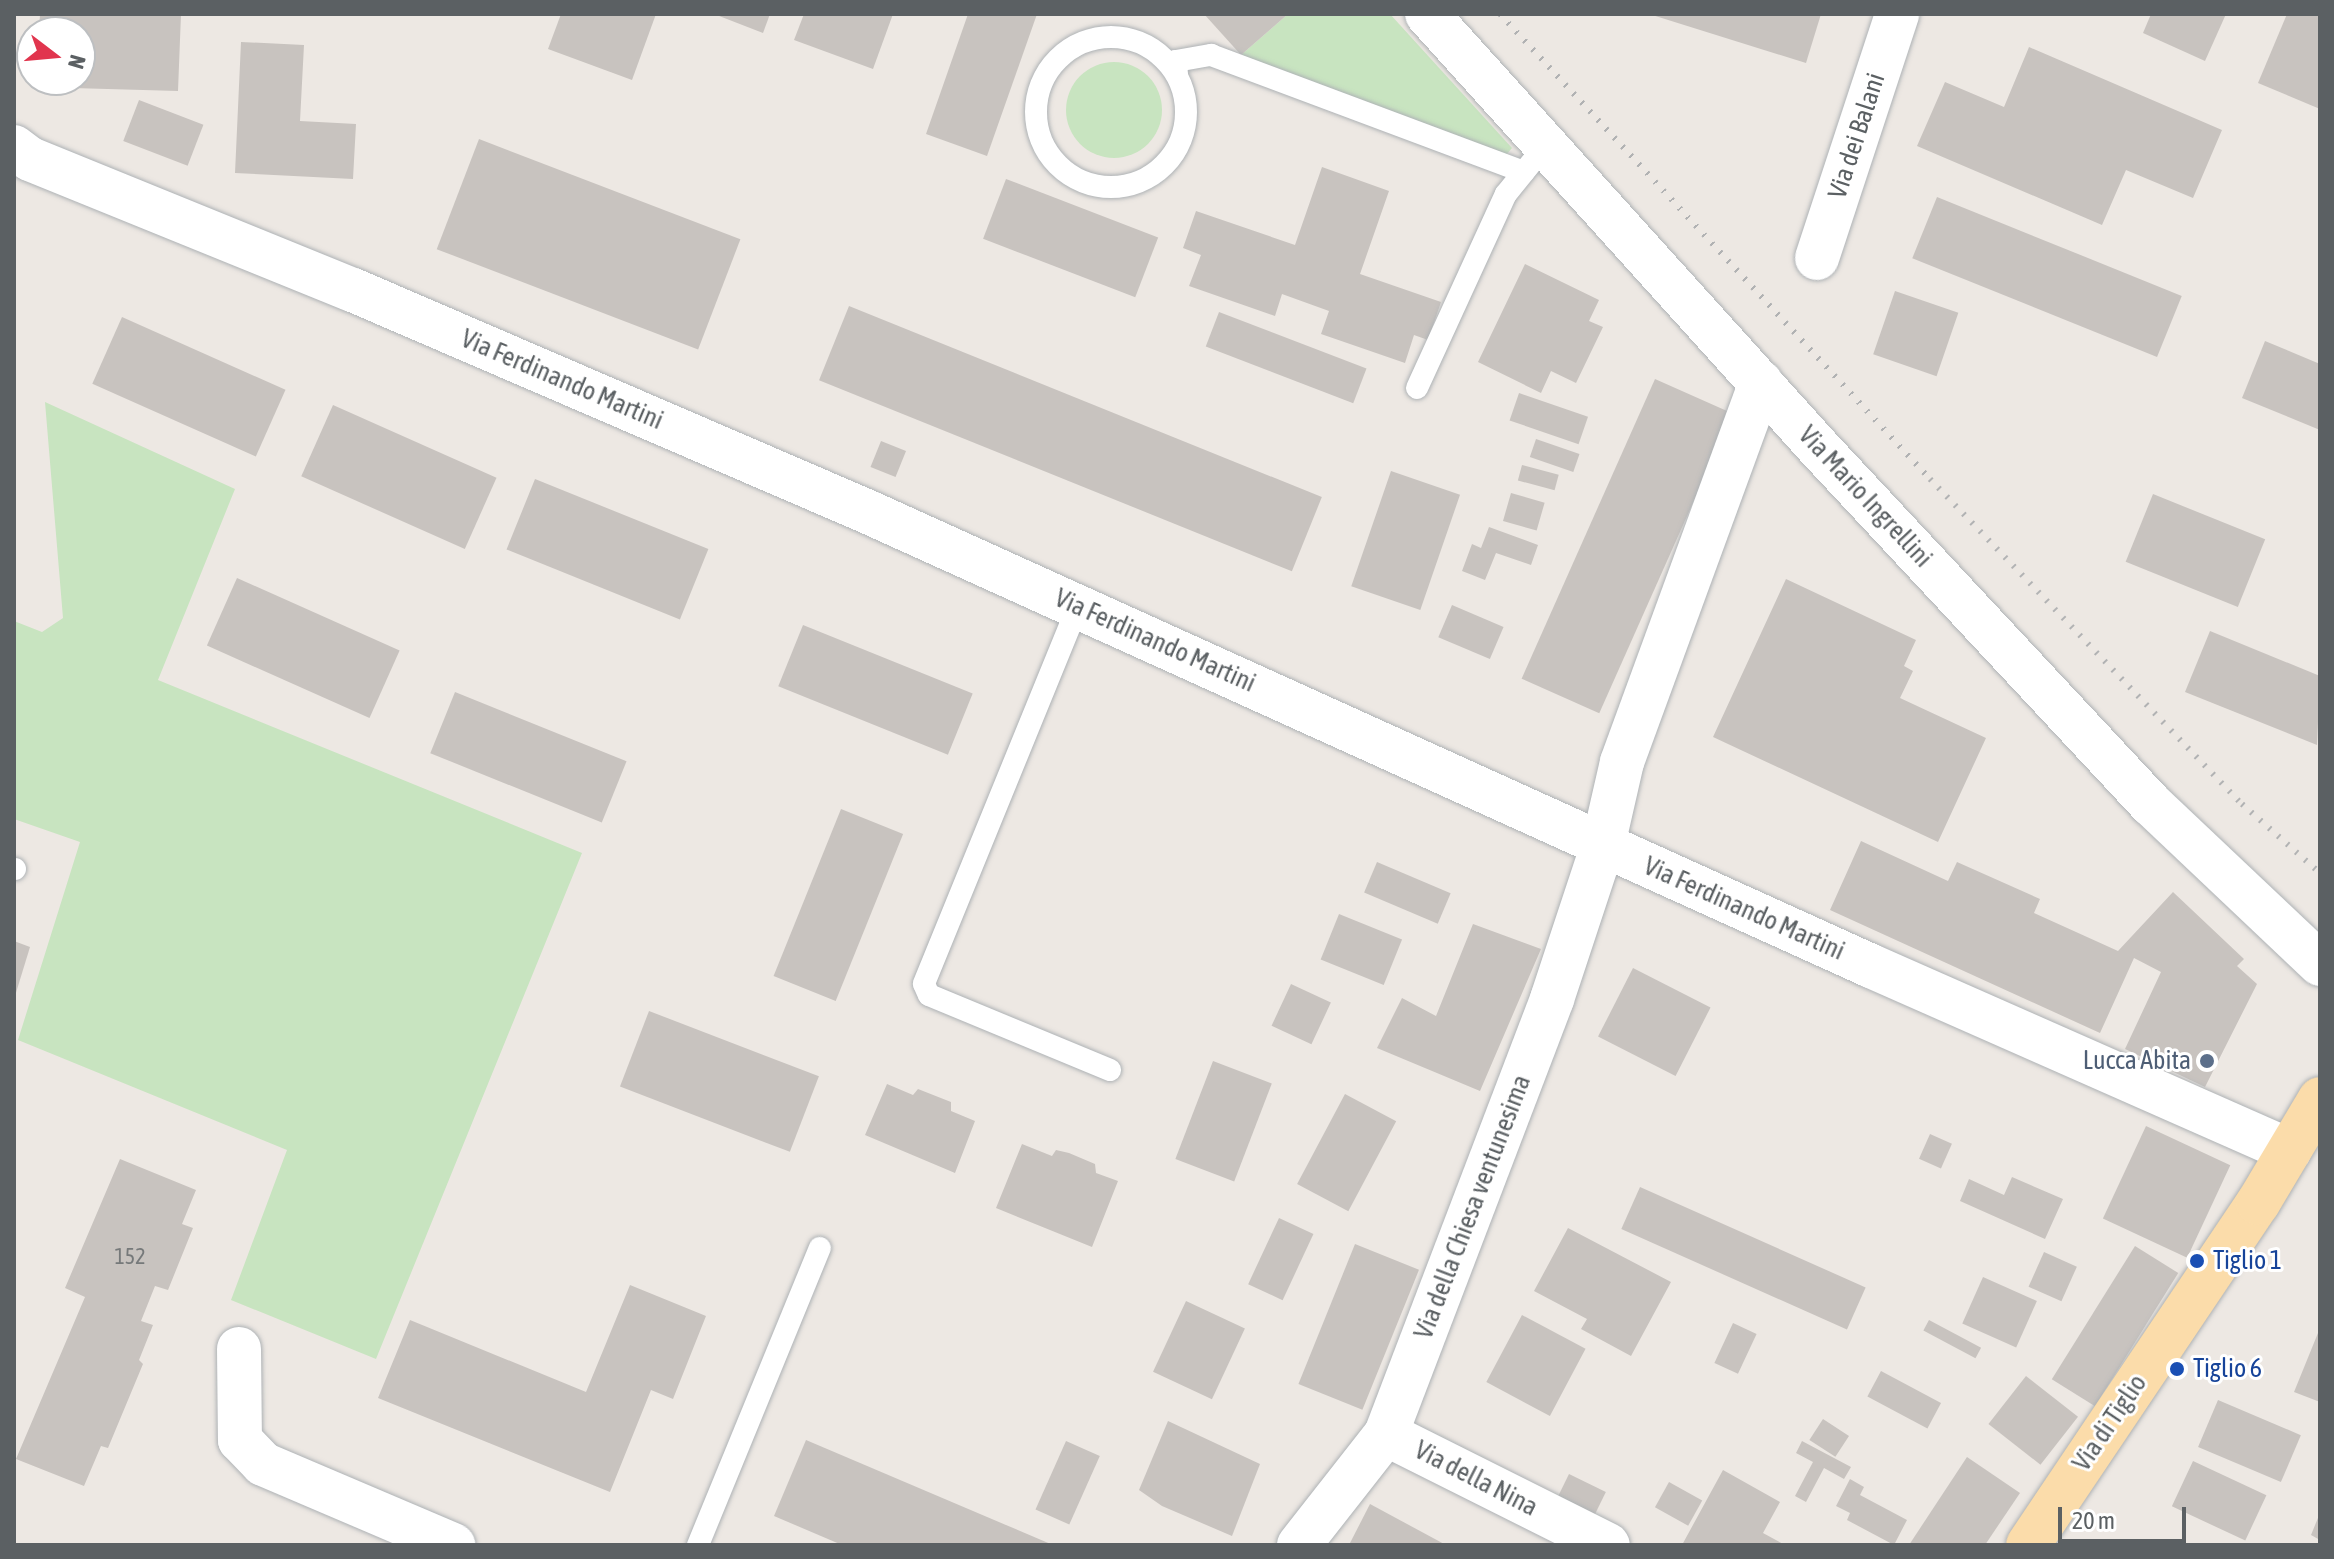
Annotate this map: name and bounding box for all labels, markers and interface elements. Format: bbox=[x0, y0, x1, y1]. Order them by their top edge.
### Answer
north arrow bbox=[16, 16, 96, 96]
text: N bbox=[63, 52, 91, 72]
street label: Via dei Balani bbox=[1822, 69, 1892, 203]
street label: Via Ferdinando Martini bbox=[456, 323, 668, 437]
street label: Via Mario Ingrellini bbox=[1792, 420, 1938, 574]
street label: Via Ferdinando Martini bbox=[1050, 583, 1260, 699]
street label: Via Ferdinando Martini bbox=[1639, 851, 1849, 967]
place label: Lucca Abita bbox=[2083, 1045, 2191, 1077]
marker: Lucca Abita bbox=[2198, 1052, 2216, 1070]
street label: Via della Chiesa ventunesima bbox=[1408, 1071, 1538, 1343]
house number: 152 bbox=[114, 1244, 146, 1270]
place label: Tiglio 1 bbox=[2213, 1245, 2282, 1277]
marker: Tiglio 1 bbox=[2188, 1252, 2206, 1270]
place label: Tiglio 6 bbox=[2193, 1353, 2262, 1385]
marker: Tiglio 6 bbox=[2168, 1360, 2186, 1378]
street label: Via di Tiglio bbox=[2066, 1369, 2154, 1477]
street label: Via della Nina bbox=[1409, 1435, 1543, 1523]
scale bar bbox=[2062, 1491, 2190, 1541]
text: 20 m bbox=[2072, 1507, 2115, 1534]

